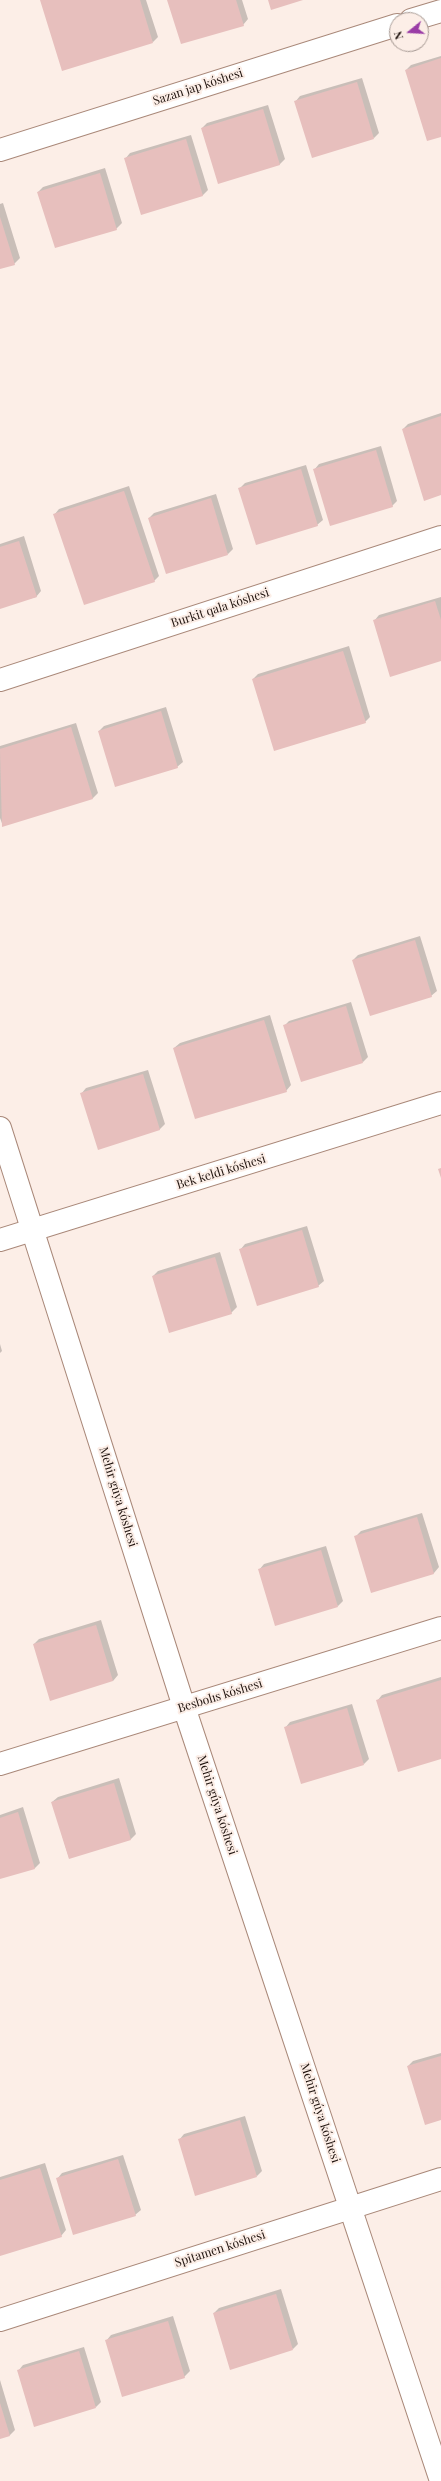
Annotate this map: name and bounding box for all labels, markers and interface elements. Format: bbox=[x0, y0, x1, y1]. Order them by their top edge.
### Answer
north arrow bbox=[389, 12, 429, 52]
text: N bbox=[390, 29, 406, 42]
street label: Sazan jap kóshesi bbox=[151, 66, 245, 108]
street label: Burkit qala kóshesi bbox=[169, 585, 271, 631]
street label: Bek keldi kóshesi bbox=[175, 1152, 267, 1192]
street label: Mehir gúyа kóshesi bbox=[96, 1445, 140, 1549]
street label: Besbolıs kóshesi bbox=[176, 1676, 264, 1716]
street label: Mehir gúyа kóshesi bbox=[194, 1753, 240, 1857]
street label: Mehir gúyа kóshesi bbox=[297, 2061, 343, 2165]
street label: Spitamen kóshesi bbox=[173, 2228, 267, 2270]

